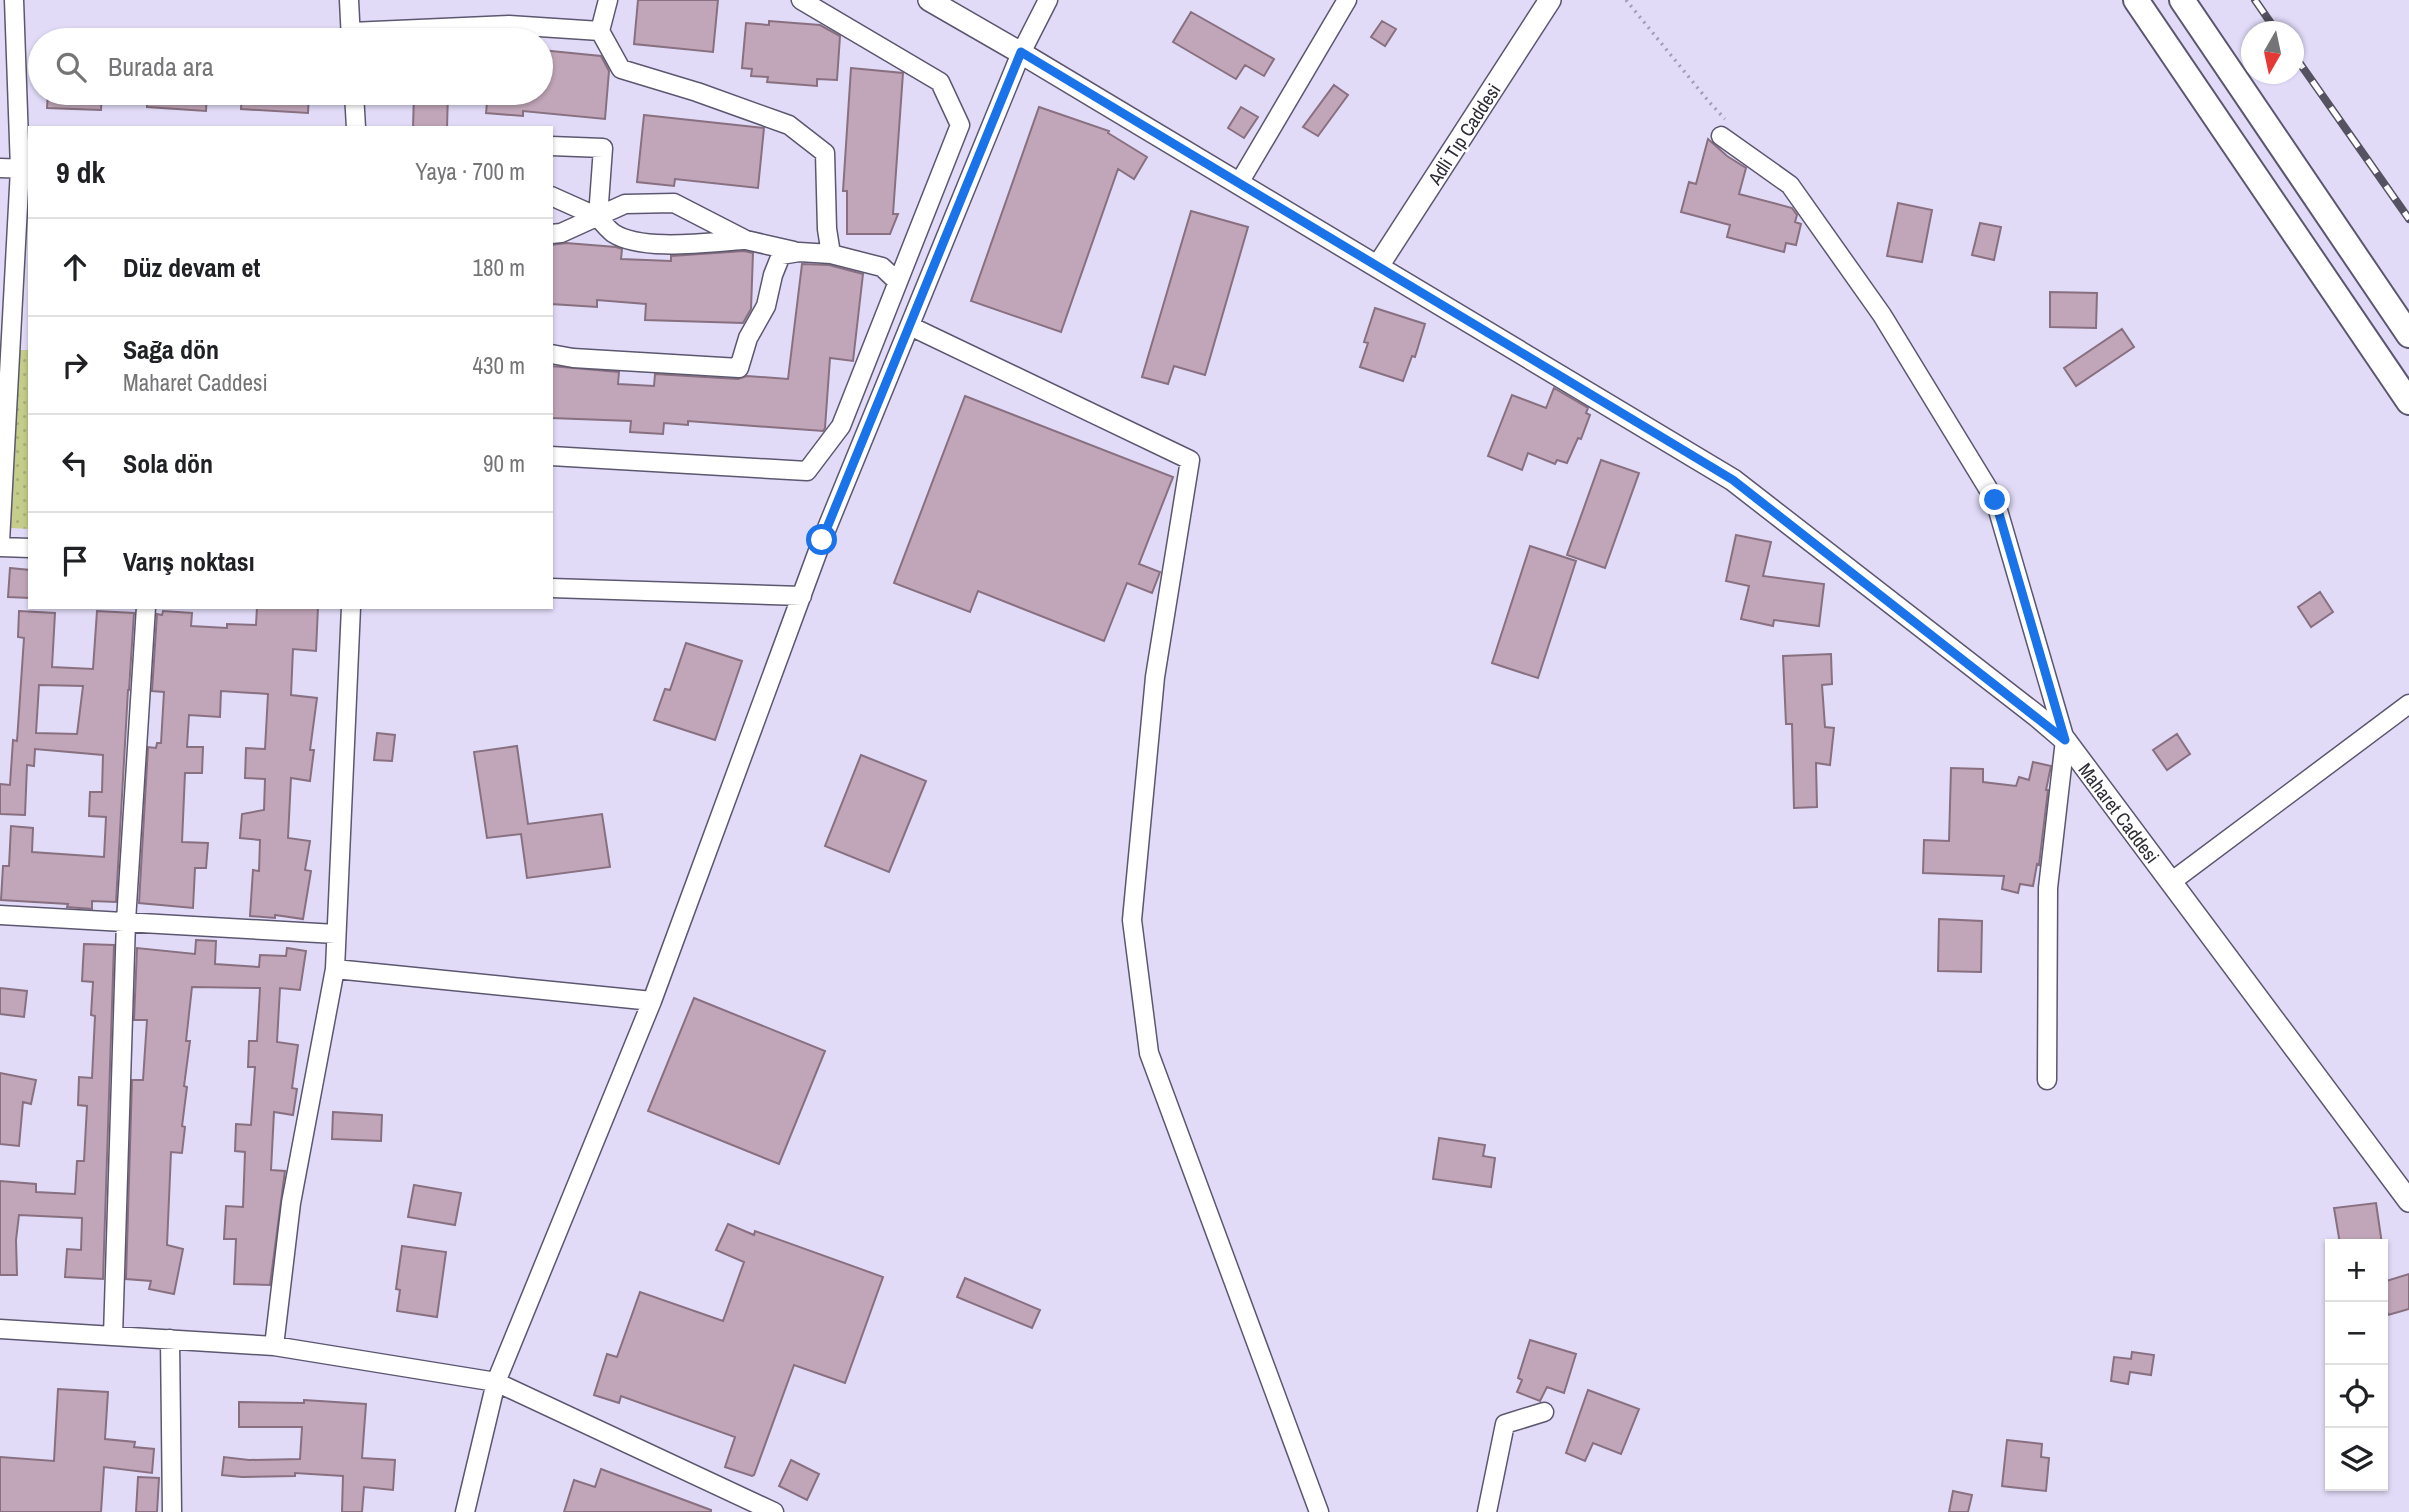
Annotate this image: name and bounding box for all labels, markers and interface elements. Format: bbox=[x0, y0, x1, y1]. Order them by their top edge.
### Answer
north arrow bbox=[2241, 21, 2304, 84]
search box bbox=[28, 28, 553, 105]
icon: search bbox=[52, 48, 90, 86]
text: Burada ara bbox=[108, 49, 213, 84]
street label: Adli Tıp Caddesi bbox=[1421, 79, 1506, 190]
text: 9 dk bbox=[56, 152, 105, 192]
text: Yaya · 700 m bbox=[415, 156, 525, 187]
icon: ahead bbox=[56, 248, 94, 286]
text: Düz devam et bbox=[123, 250, 260, 285]
text: 180 m bbox=[473, 252, 525, 283]
text: Sağa dön bbox=[123, 332, 219, 367]
icon: right bbox=[56, 346, 94, 384]
text: 430 m bbox=[473, 350, 525, 381]
text: Maharet Caddesi bbox=[123, 367, 268, 398]
icon: left bbox=[56, 444, 94, 482]
text: Sola dön bbox=[123, 446, 213, 481]
text: 90 m bbox=[483, 448, 525, 479]
route end bbox=[1979, 484, 2010, 515]
route start bbox=[806, 524, 837, 555]
icon: arrive bbox=[56, 542, 94, 580]
text: Varış noktası bbox=[123, 544, 255, 579]
street label: Maharet Caddesi bbox=[2073, 757, 2165, 869]
map controls bbox=[2325, 1239, 2388, 1491]
button: + bbox=[2325, 1239, 2388, 1302]
button: − bbox=[2325, 1302, 2388, 1365]
button: locate bbox=[2325, 1365, 2388, 1428]
button: layers bbox=[2325, 1428, 2388, 1491]

